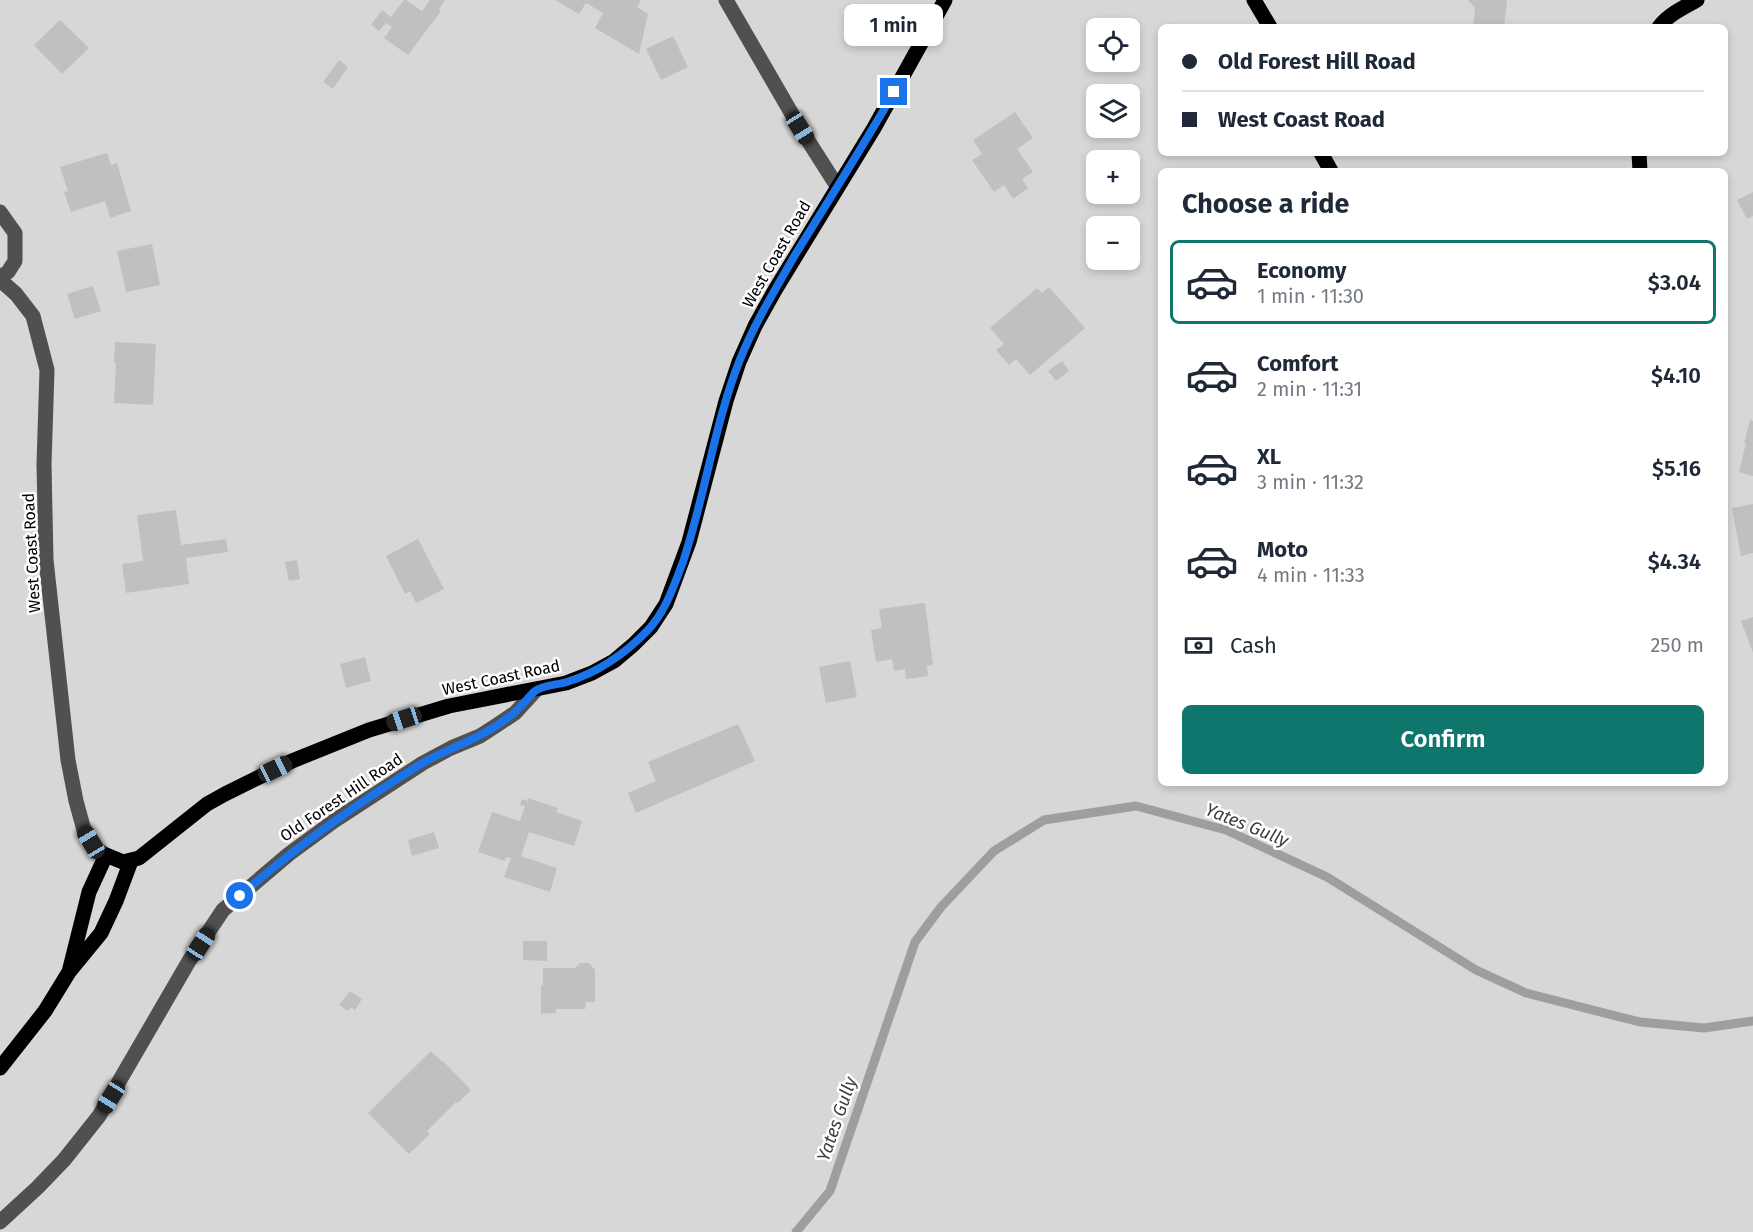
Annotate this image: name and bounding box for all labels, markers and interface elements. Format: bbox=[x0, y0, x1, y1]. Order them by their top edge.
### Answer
callout: 1 min bbox=[844, 5, 944, 47]
text: 1 min bbox=[869, 13, 918, 37]
map controls bbox=[1086, 18, 1140, 270]
button: locate bbox=[1086, 18, 1140, 72]
text: Old Forest Hill Road bbox=[1218, 48, 1416, 75]
route end bbox=[880, 78, 907, 105]
button: layers bbox=[1086, 84, 1140, 138]
text: West Coast Road bbox=[1218, 106, 1385, 133]
car bbox=[783, 108, 817, 148]
button: + bbox=[1086, 150, 1140, 204]
text: Choose a ride bbox=[1182, 188, 1349, 220]
street label: West Coast Road bbox=[738, 198, 815, 311]
button: − bbox=[1086, 216, 1140, 270]
icon: car bbox=[1185, 255, 1239, 309]
text: Economy bbox=[1257, 257, 1346, 284]
text: $3.04 bbox=[1648, 269, 1701, 296]
text: 1 min · 11:30 bbox=[1257, 284, 1364, 308]
icon: car bbox=[1185, 348, 1239, 402]
text: Comfort bbox=[1257, 350, 1338, 377]
text: $4.10 bbox=[1651, 362, 1701, 389]
text: 2 min · 11:31 bbox=[1257, 377, 1362, 401]
icon: car bbox=[1185, 441, 1239, 495]
text: XL bbox=[1257, 443, 1281, 470]
text: $5.16 bbox=[1652, 455, 1701, 482]
text: 3 min · 11:32 bbox=[1257, 470, 1364, 494]
street label: West Coast Road bbox=[19, 493, 44, 613]
icon: car bbox=[1185, 534, 1239, 588]
text: Moto bbox=[1257, 536, 1308, 563]
text: $4.34 bbox=[1648, 548, 1701, 575]
text: 4 min · 11:33 bbox=[1257, 563, 1365, 587]
icon: cash bbox=[1182, 629, 1215, 662]
text: Cash bbox=[1230, 632, 1277, 659]
text: 250 m bbox=[1650, 633, 1704, 657]
street label: West Coast Road bbox=[440, 656, 562, 699]
car bbox=[384, 705, 424, 733]
button: Confirm bbox=[1182, 705, 1704, 774]
street label: Old Forest Hill Road bbox=[276, 749, 406, 846]
car bbox=[255, 753, 295, 785]
water label: Yates Gully bbox=[1202, 798, 1293, 852]
car bbox=[74, 822, 108, 862]
route start bbox=[226, 882, 253, 909]
car bbox=[184, 924, 218, 964]
water label: Yates Gully bbox=[812, 1073, 862, 1164]
car bbox=[94, 1077, 128, 1117]

